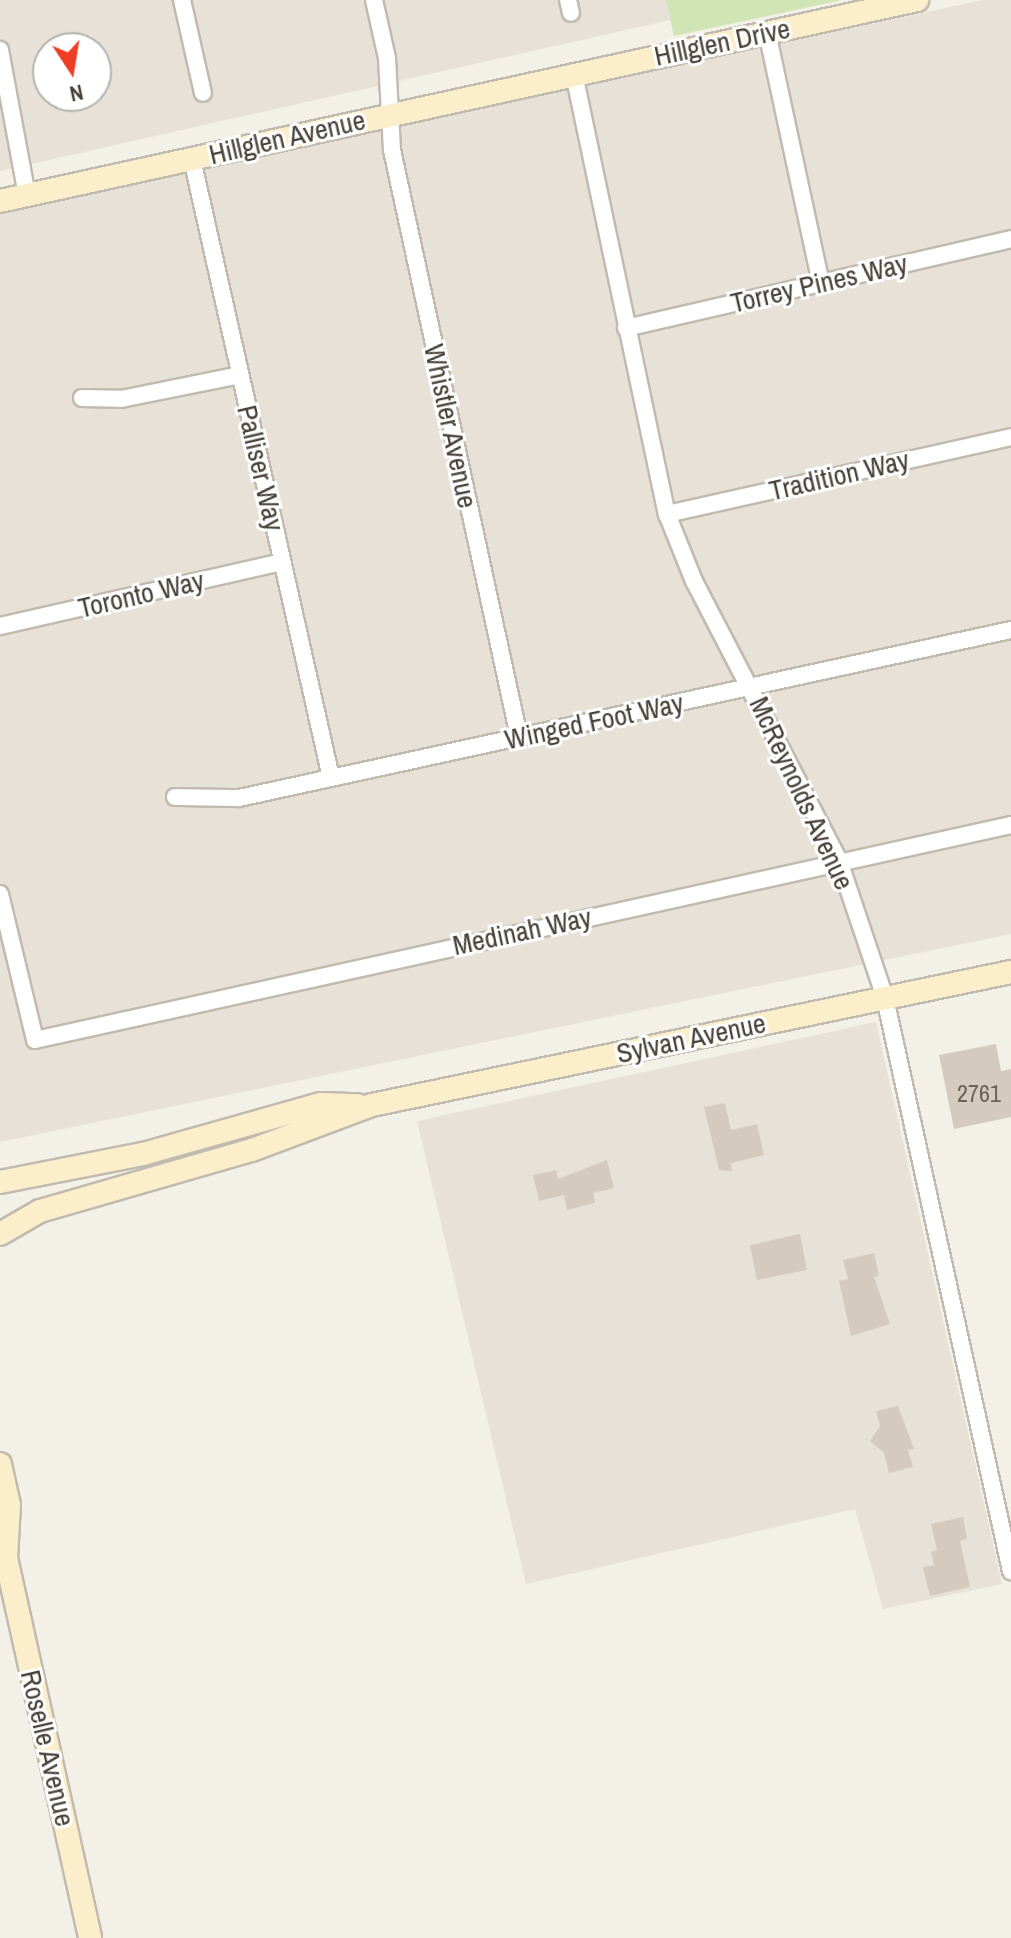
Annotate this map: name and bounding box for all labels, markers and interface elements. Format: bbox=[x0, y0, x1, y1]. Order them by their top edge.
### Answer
street label: Hillglen Drive bbox=[651, 11, 793, 73]
north arrow bbox=[32, 32, 112, 112]
text: N bbox=[67, 77, 86, 110]
street label: Hillglen Avenue bbox=[205, 103, 369, 171]
street label: Torrey Pines Way bbox=[727, 246, 911, 320]
street label: Whistler Avenue bbox=[417, 340, 485, 512]
street label: Palliser Way bbox=[230, 402, 292, 534]
street label: Tradition Way bbox=[766, 443, 912, 507]
street label: Toronto Way bbox=[75, 563, 207, 625]
street label: Winged Foot Way bbox=[502, 686, 686, 756]
street label: McReynolds Avenue bbox=[742, 691, 862, 895]
street label: Medinah Way bbox=[450, 900, 594, 962]
street label: Sylvan Avenue bbox=[613, 1006, 769, 1070]
house number: 2761 bbox=[957, 1080, 1001, 1108]
street label: Roselle Avenue bbox=[14, 1666, 82, 1830]

